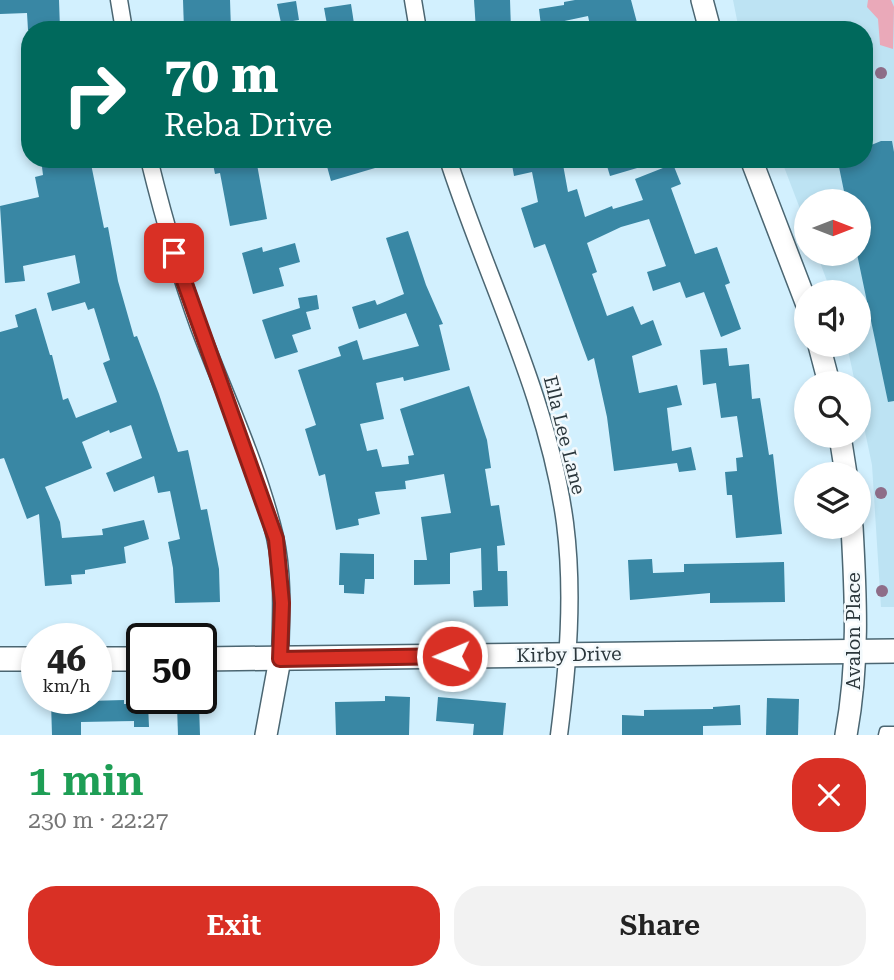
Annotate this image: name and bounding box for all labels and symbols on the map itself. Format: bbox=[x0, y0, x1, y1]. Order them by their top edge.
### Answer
north arrow bbox=[794, 189, 872, 266]
pin bbox=[144, 223, 204, 283]
street label: Ella Lee Lane bbox=[539, 373, 590, 497]
street label: Avalon Place bbox=[842, 572, 865, 690]
position arrow bbox=[415, 619, 489, 693]
speed limit sign: 50 bbox=[126, 623, 217, 714]
street label: Kirby Drive bbox=[516, 642, 622, 667]

